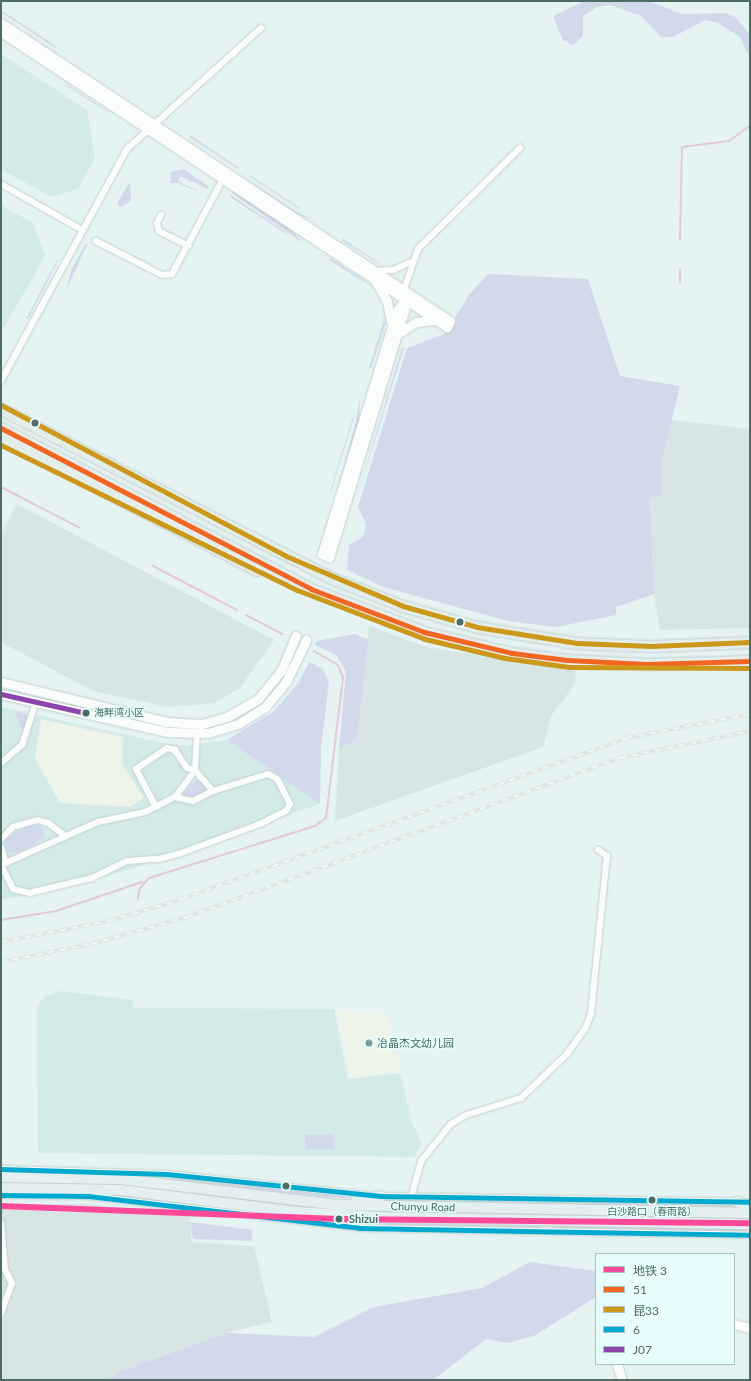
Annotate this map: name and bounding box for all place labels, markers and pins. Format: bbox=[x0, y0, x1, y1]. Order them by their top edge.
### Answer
unlabelled marker bbox=[30, 418, 40, 428]
unlabelled marker bbox=[455, 617, 465, 627]
place label: 海畔湾小区 bbox=[94, 707, 144, 719]
marker: 海畔湾小区 bbox=[81, 708, 91, 718]
place label: 冶晶杰文幼儿园 bbox=[377, 1036, 454, 1050]
marker: 冶晶杰文幼儿园 bbox=[364, 1038, 374, 1048]
unlabelled marker bbox=[281, 1181, 291, 1191]
marker: 白沙路口（春雨路） bbox=[647, 1195, 657, 1205]
place label: 白沙路口（春雨路） bbox=[607, 1206, 697, 1218]
marker: Shizui bbox=[332, 1212, 346, 1226]
place label: Shizui bbox=[349, 1212, 378, 1226]

